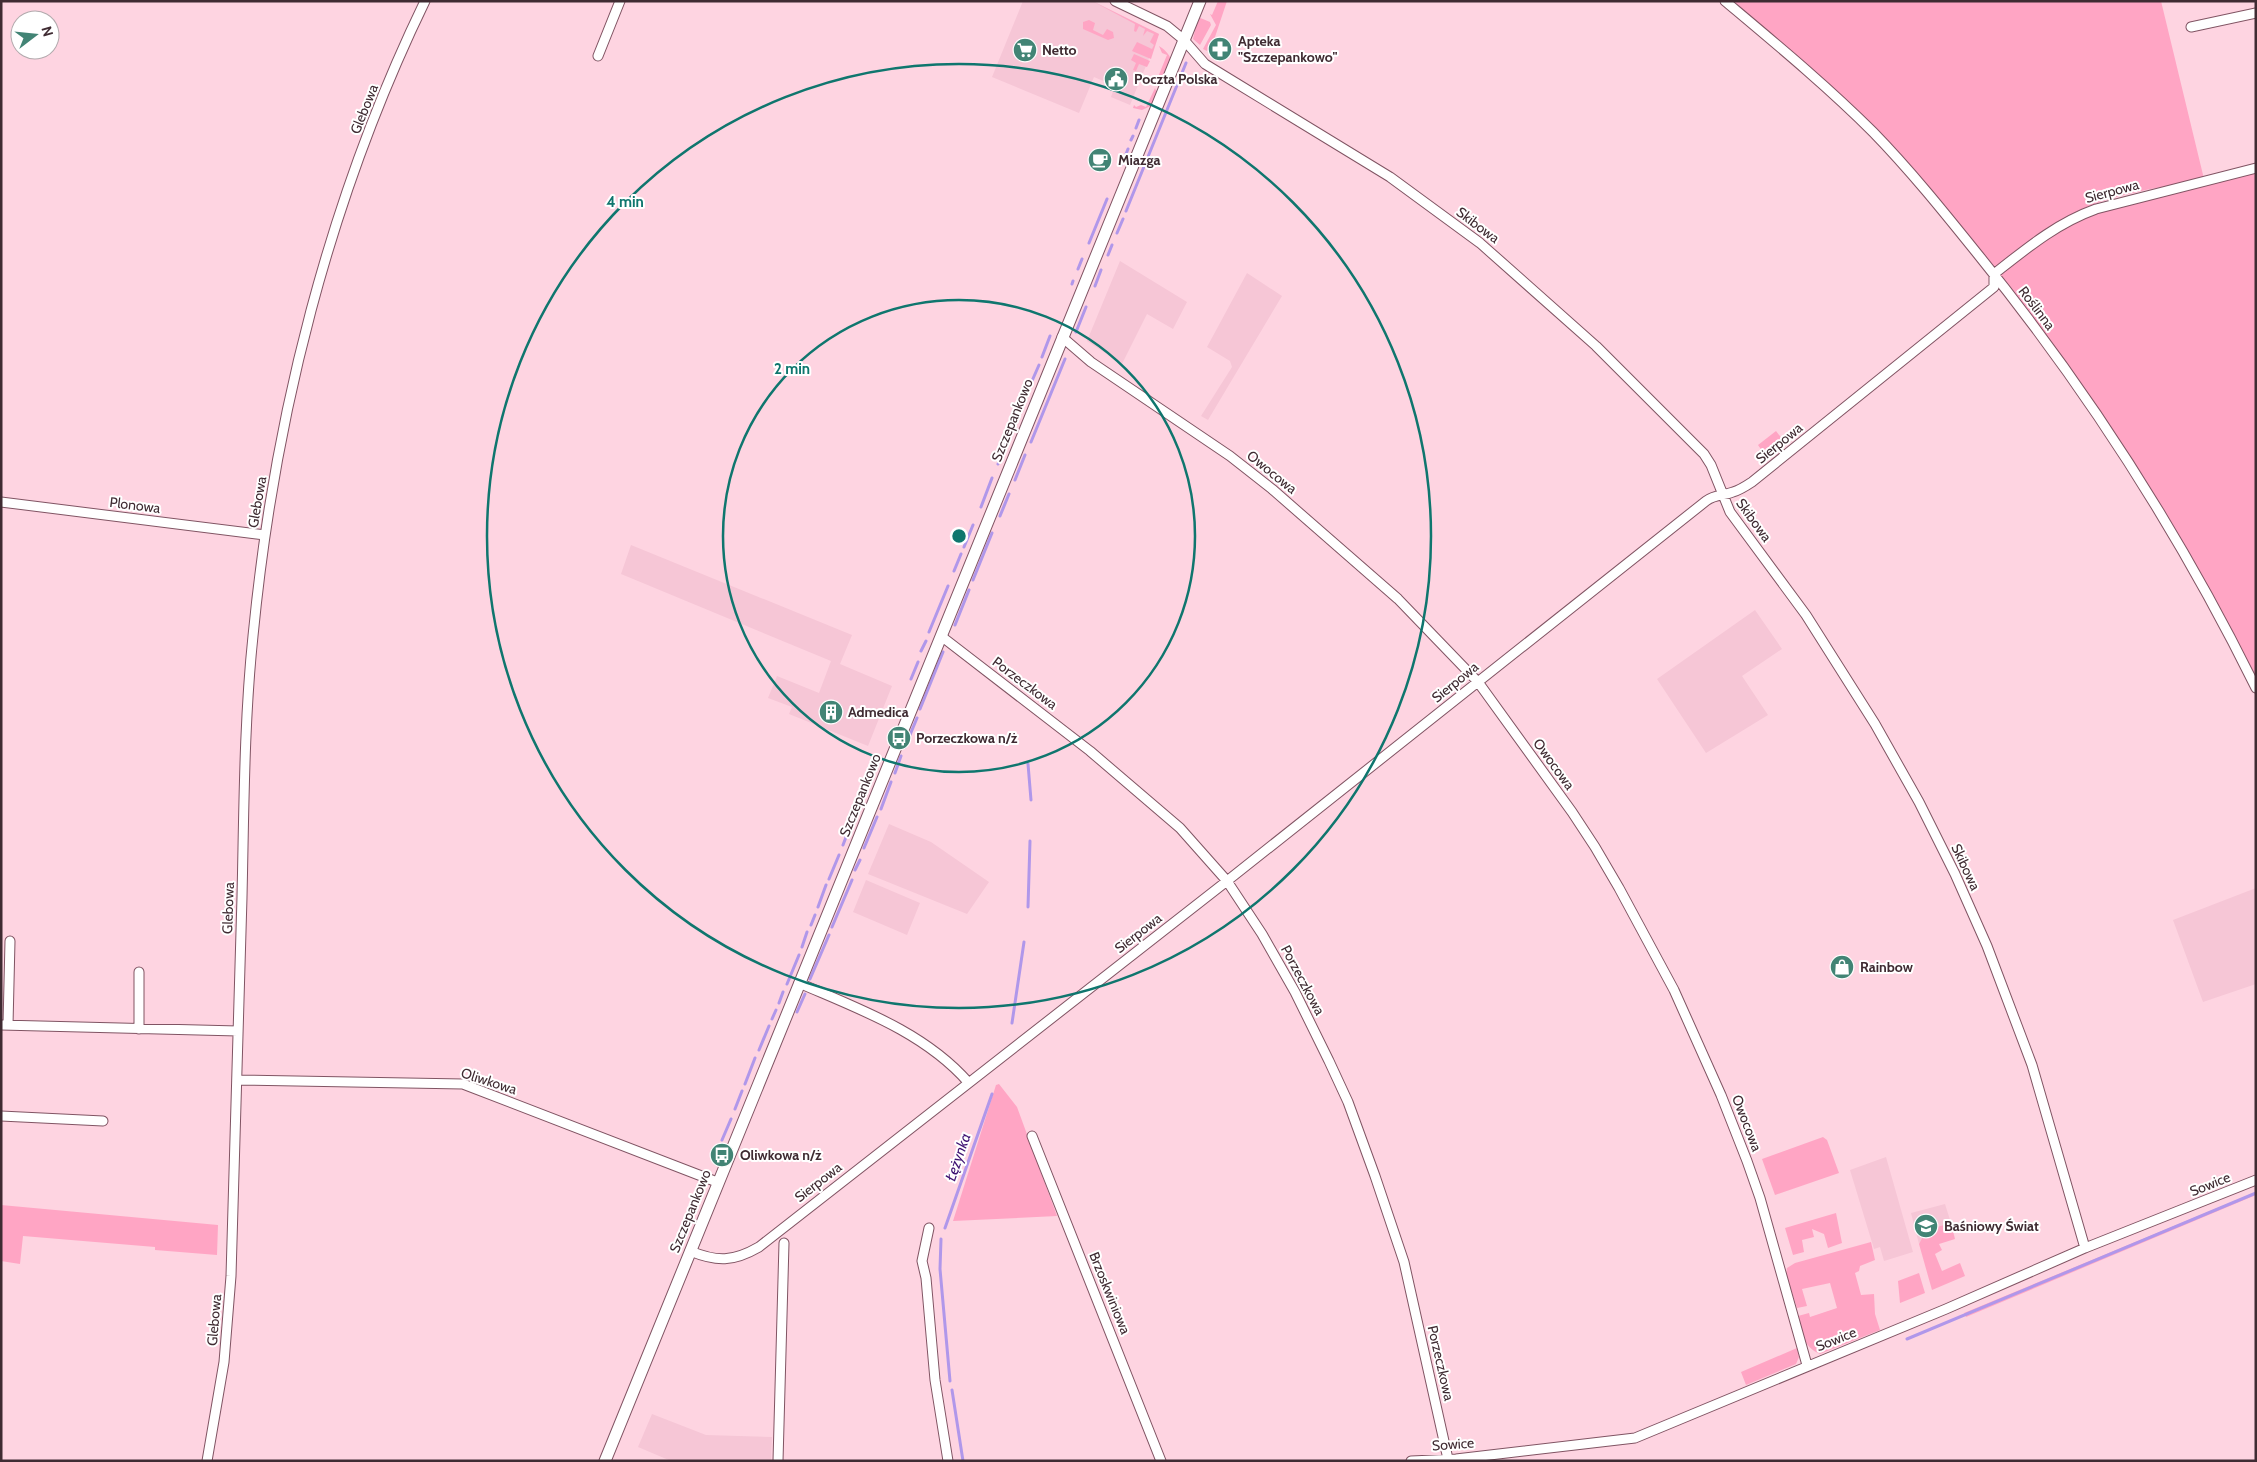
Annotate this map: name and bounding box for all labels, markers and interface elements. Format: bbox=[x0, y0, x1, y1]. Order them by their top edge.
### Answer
north arrow bbox=[10, 10, 60, 60]
text: N bbox=[37, 24, 58, 39]
place label: Apteka "Szczepankowo" bbox=[1238, 32, 1337, 66]
pharmacy icon: Apteka "Szczepankowo" bbox=[1207, 36, 1233, 62]
supermarket icon: Netto bbox=[1012, 37, 1038, 63]
place label: Netto bbox=[1042, 41, 1077, 59]
public building icon: Poczta Polska bbox=[1103, 66, 1129, 92]
place label: Poczta Polska bbox=[1134, 70, 1218, 88]
street label: Glebowa bbox=[346, 81, 382, 136]
cafe icon: Miazga bbox=[1087, 147, 1113, 173]
place label: Miazga bbox=[1118, 151, 1160, 169]
street label: Sierpowa bbox=[2083, 175, 2141, 207]
text: 4 min bbox=[606, 193, 644, 211]
street label: Skibowa bbox=[1453, 203, 1503, 247]
street label: Roślinna bbox=[2015, 282, 2059, 334]
text: 2 min bbox=[774, 360, 810, 378]
street label: Szczepankowo bbox=[987, 375, 1037, 464]
street label: Sierpowa bbox=[1752, 419, 1806, 467]
street label: Owocowa bbox=[1243, 446, 1301, 498]
street label: Glebowa bbox=[244, 475, 270, 529]
street label: Plonowa bbox=[109, 493, 162, 517]
street label: Skibowa bbox=[1732, 495, 1776, 546]
centre of rings bbox=[950, 527, 968, 545]
street label: Porzeczkowa bbox=[989, 653, 1061, 713]
street label: Sierpowa bbox=[1428, 658, 1482, 706]
building icon: Admedica bbox=[818, 699, 844, 725]
place label: Admedica bbox=[848, 703, 909, 721]
bus stop icon: Porzeczkowa n/ż bbox=[886, 725, 912, 751]
place label: Porzeczkowa n/ż bbox=[916, 729, 1018, 747]
street label: Owocowa bbox=[1529, 735, 1579, 793]
street label: Szczepankowo bbox=[835, 750, 885, 839]
street label: Skibowa bbox=[1947, 841, 1985, 894]
street label: Glebowa bbox=[218, 881, 238, 934]
street label: Sierpowa bbox=[1111, 909, 1165, 957]
street label: Porzeczkowa bbox=[1277, 942, 1329, 1018]
shop icon: Rainbow bbox=[1829, 954, 1855, 980]
place label: Rainbow bbox=[1860, 958, 1914, 976]
street label: Oliwkowa bbox=[459, 1064, 519, 1099]
street label: Owocowa bbox=[1728, 1092, 1766, 1154]
water label: Łężynka bbox=[941, 1131, 975, 1183]
bus stop icon: Oliwkowa n/ż bbox=[709, 1142, 735, 1168]
place label: Oliwkowa n/ż bbox=[740, 1146, 822, 1164]
street label: Sierpowa bbox=[791, 1158, 845, 1206]
street label: Szczepankowo bbox=[665, 1166, 715, 1255]
street label: Sowice bbox=[2187, 1168, 2233, 1200]
school or university icon: Baśniowy Świat bbox=[1913, 1213, 1939, 1239]
place label: Baśniowy Świat bbox=[1944, 1217, 2039, 1235]
street label: Brzoskwiniowa bbox=[1085, 1249, 1135, 1337]
street label: Glebowa bbox=[203, 1293, 225, 1347]
street label: Sowice bbox=[1813, 1323, 1859, 1355]
street label: Porzeczkowa bbox=[1424, 1324, 1458, 1403]
street label: Sowice bbox=[1431, 1434, 1475, 1454]

